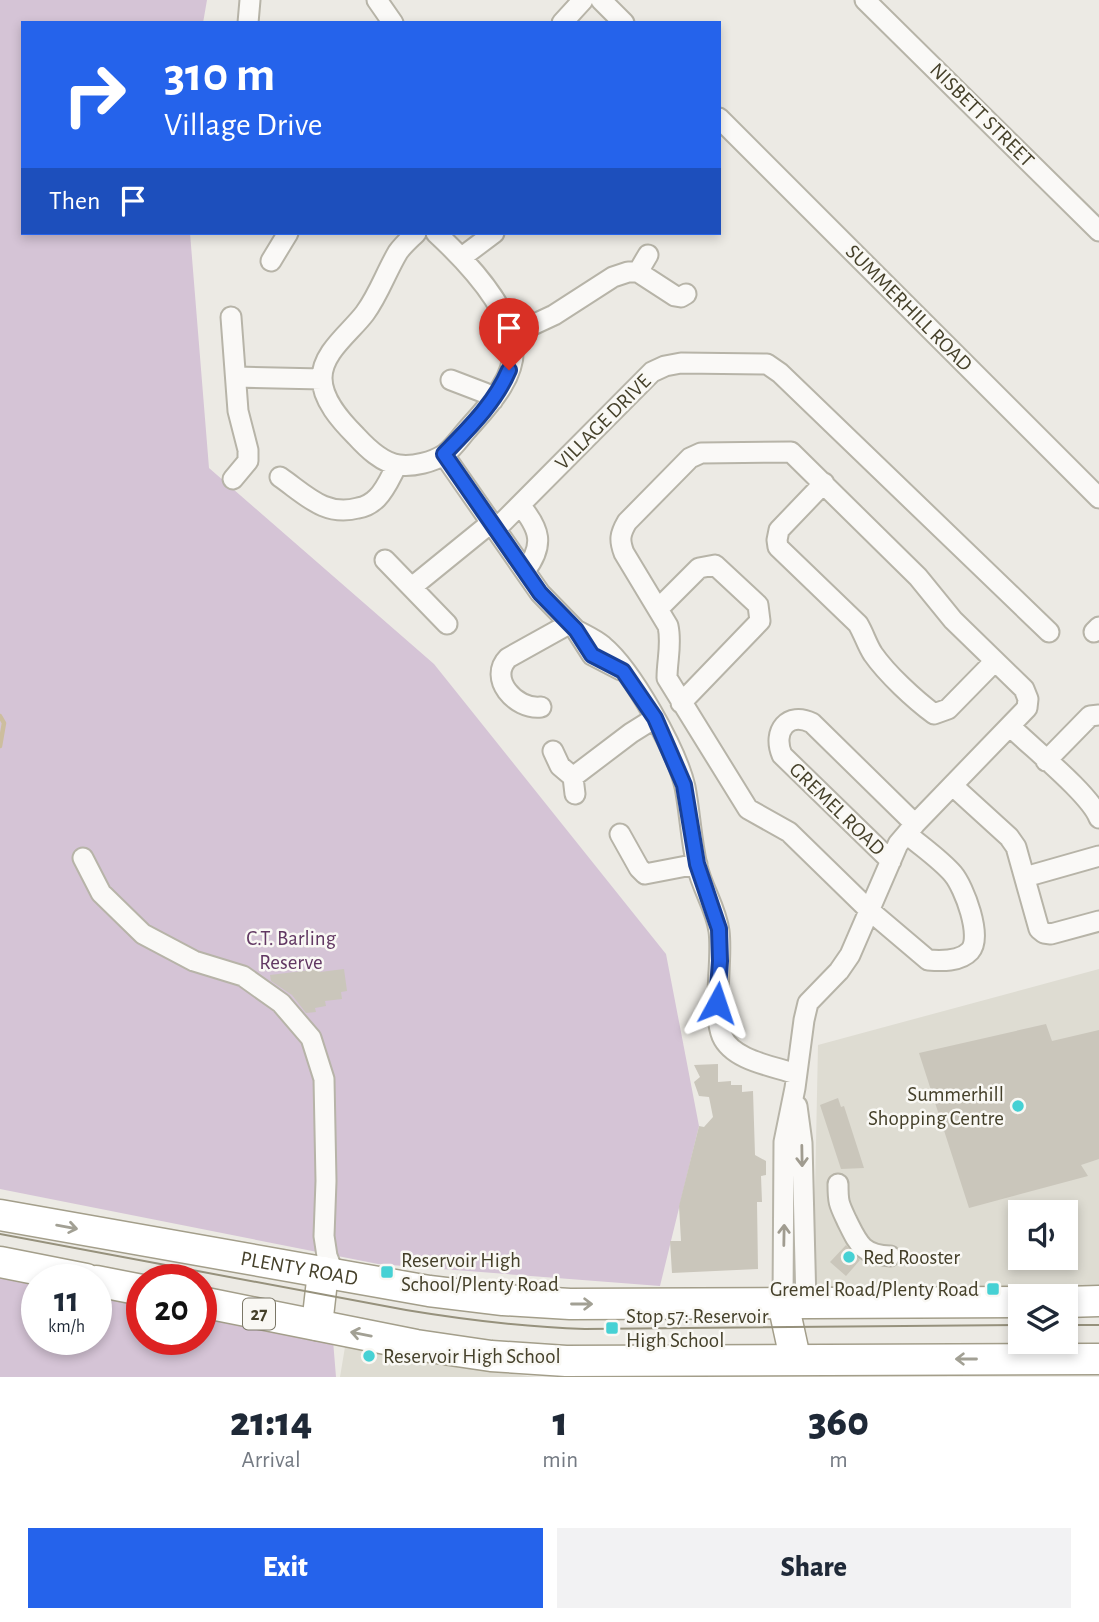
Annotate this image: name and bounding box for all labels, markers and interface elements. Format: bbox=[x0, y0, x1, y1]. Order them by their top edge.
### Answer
icon: right bbox=[49, 49, 140, 140]
text: 310 m bbox=[164, 51, 275, 100]
street label: NISBETT STREET bbox=[926, 59, 1038, 171]
text: Village Drive bbox=[164, 109, 323, 141]
icon: arrive bbox=[114, 182, 152, 220]
text: Then bbox=[49, 188, 100, 214]
street label: SUMMERHILL ROAD bbox=[842, 241, 976, 375]
pin bbox=[479, 298, 539, 370]
icon: arrive bbox=[490, 309, 528, 347]
street label: VILLAGE DRIVE bbox=[551, 370, 655, 474]
street label: GREMEL ROAD bbox=[785, 759, 889, 859]
park label: C.T. Barling Reserve bbox=[246, 928, 337, 973]
position arrow bbox=[680, 966, 754, 1040]
place label: Summerhill Shopping Centre bbox=[868, 1084, 1004, 1129]
marker: Summerhill Shopping Centre bbox=[1010, 1098, 1026, 1114]
one-way arrow bbox=[795, 1144, 809, 1167]
map controls bbox=[1008, 1200, 1078, 1354]
button: sound bbox=[1008, 1200, 1078, 1270]
one-way arrow bbox=[55, 1221, 78, 1234]
one-way arrow bbox=[777, 1224, 791, 1247]
street label: PLENTY ROAD bbox=[239, 1247, 360, 1289]
place label: Red Rooster bbox=[863, 1247, 960, 1268]
marker: Red Rooster bbox=[841, 1249, 857, 1265]
place label: Reservoir High School/Plenty Road bbox=[401, 1250, 559, 1295]
speed limit sign: 20 bbox=[126, 1264, 217, 1355]
marker: Reservoir High School/Plenty Road bbox=[379, 1264, 395, 1280]
place label: Gremel Road/Plenty Road bbox=[770, 1279, 979, 1300]
marker: Gremel Road/Plenty Road bbox=[985, 1281, 1001, 1297]
text: 11 bbox=[54, 1283, 79, 1318]
button: layers bbox=[1008, 1284, 1078, 1354]
one-way arrow bbox=[571, 1297, 594, 1311]
road number: 27 bbox=[243, 1298, 275, 1330]
place label: Stop 57: Reservoir High School bbox=[626, 1306, 769, 1351]
text: km/h bbox=[48, 1318, 85, 1336]
marker: Stop 57: Reservoir High School bbox=[604, 1320, 620, 1336]
one-way arrow bbox=[350, 1327, 373, 1341]
place label: Reservoir High School bbox=[383, 1346, 561, 1367]
marker: Reservoir High School bbox=[361, 1348, 377, 1364]
one-way arrow bbox=[954, 1352, 977, 1366]
text: 21:14 bbox=[230, 1401, 312, 1443]
text: 1 bbox=[552, 1401, 568, 1443]
text: 360 bbox=[808, 1401, 869, 1443]
text: Arrival bbox=[242, 1449, 301, 1472]
text: min bbox=[542, 1449, 578, 1472]
text: m bbox=[829, 1449, 848, 1472]
button: Exit bbox=[28, 1528, 543, 1608]
button: Share bbox=[557, 1528, 1071, 1608]

